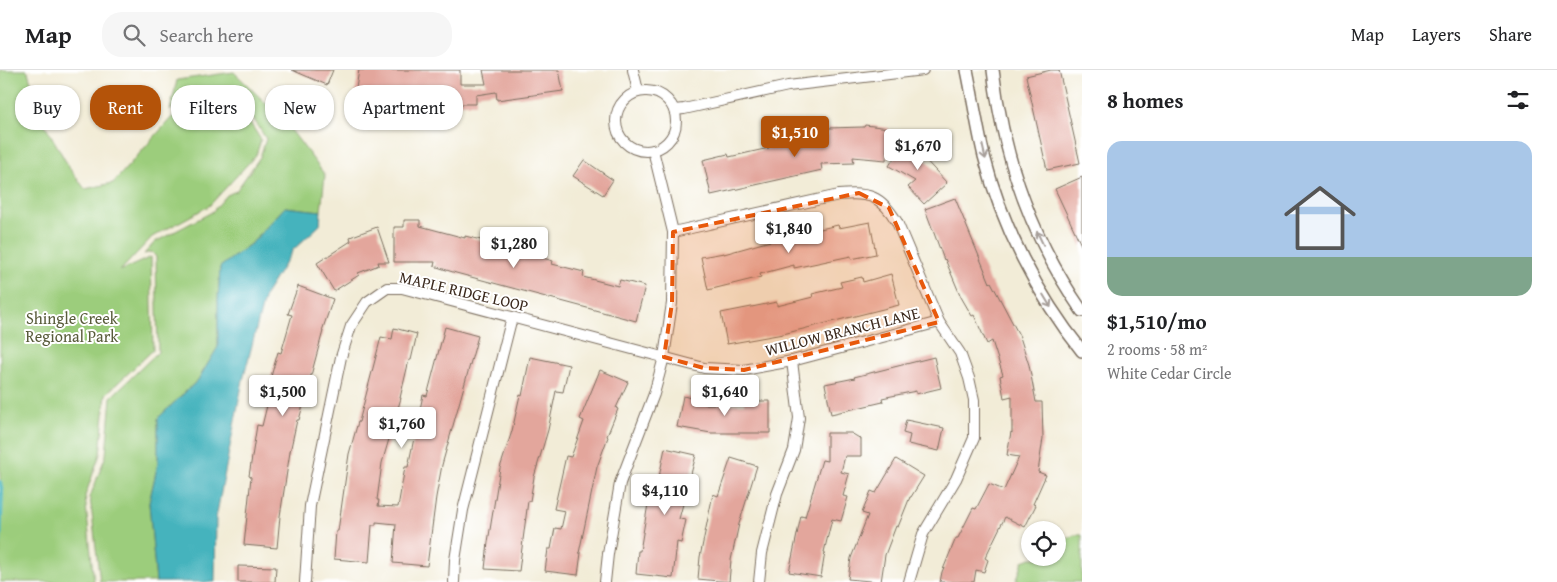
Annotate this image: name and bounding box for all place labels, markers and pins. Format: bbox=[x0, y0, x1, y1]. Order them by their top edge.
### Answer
pin: $1,510 bbox=[754, 116, 836, 158]
pin: $1,670 bbox=[877, 128, 959, 171]
pin: $1,840 bbox=[748, 212, 830, 254]
pin: $1,280 bbox=[473, 226, 555, 269]
pin: $1,500 bbox=[242, 374, 324, 417]
pin: $1,640 bbox=[684, 374, 766, 417]
pin: $1,760 bbox=[361, 406, 443, 449]
pin: $4,110 bbox=[624, 474, 706, 516]

